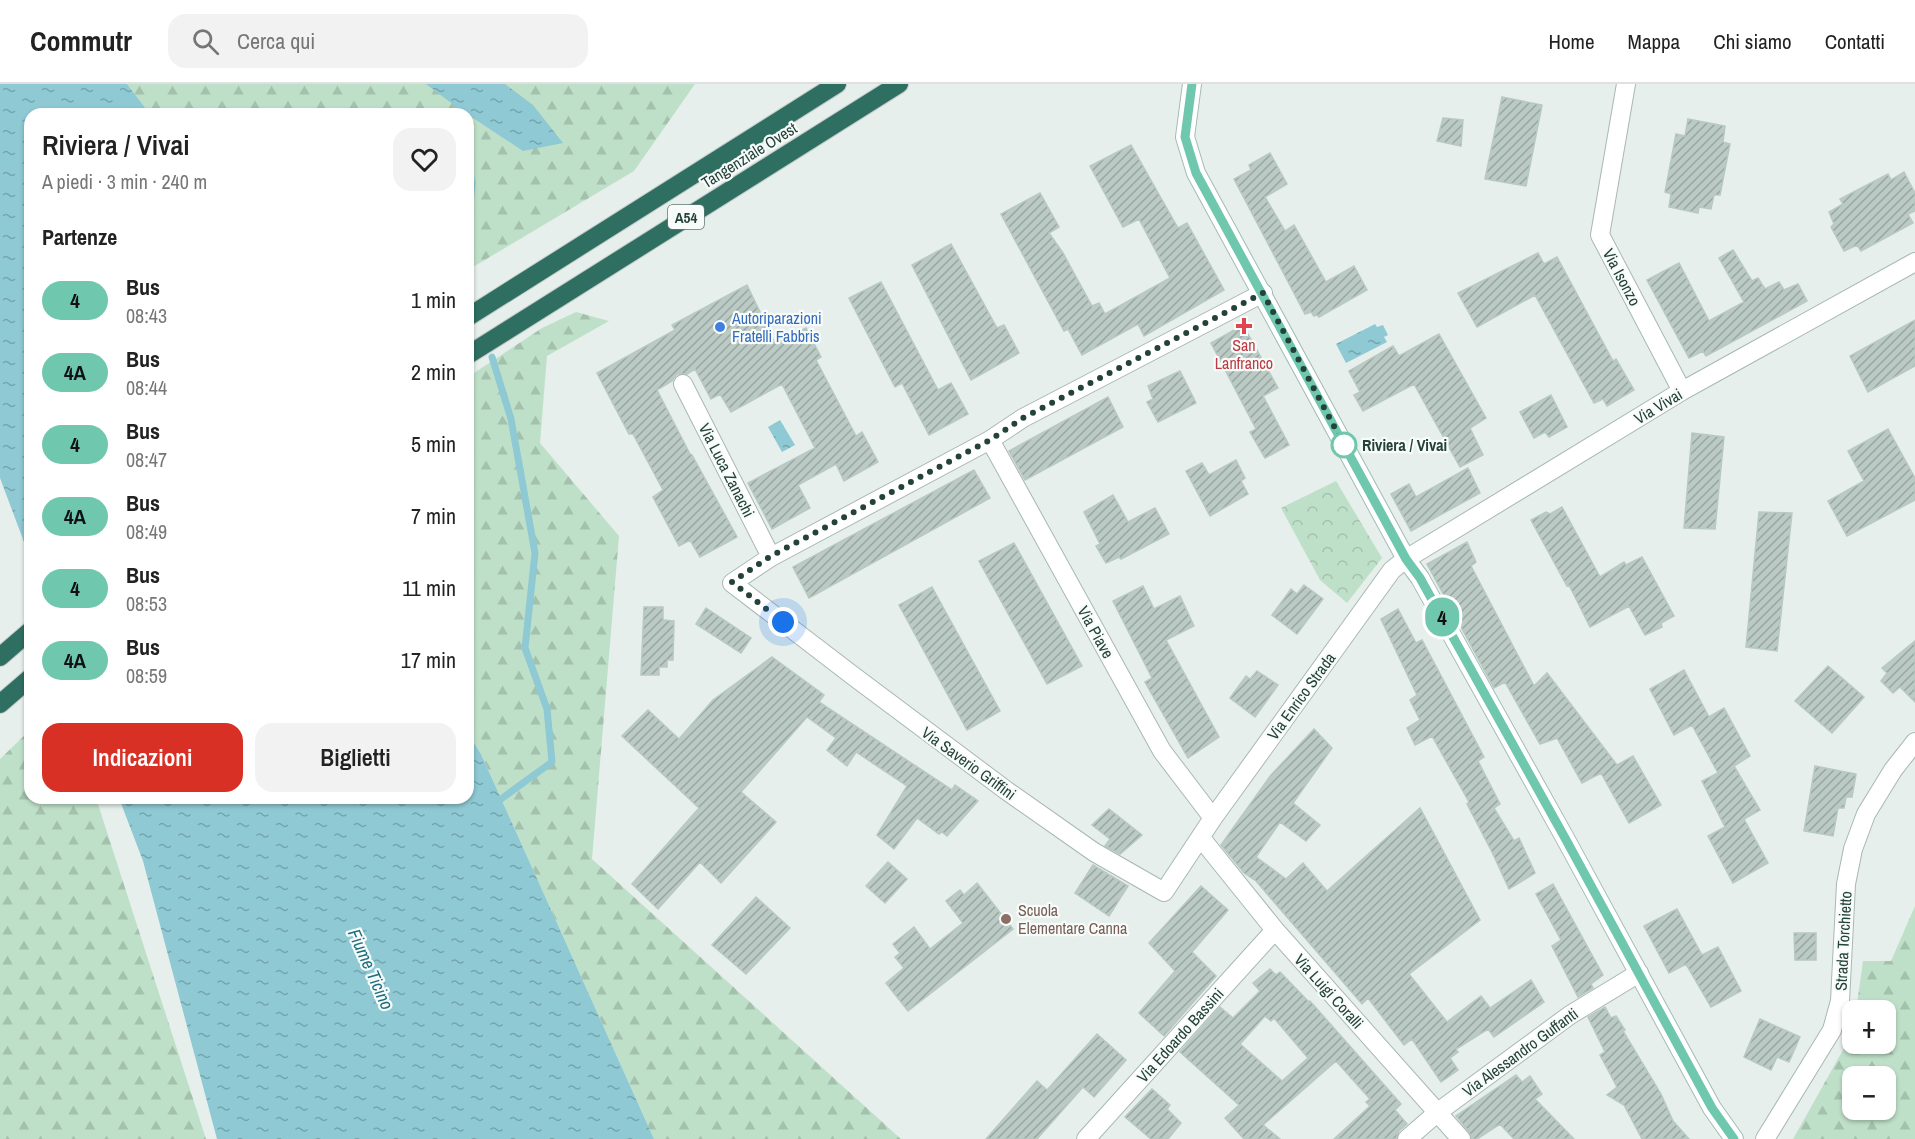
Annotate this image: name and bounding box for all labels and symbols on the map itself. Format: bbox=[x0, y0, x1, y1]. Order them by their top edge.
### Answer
street label: Tangenziale Ovest bbox=[697, 117, 801, 193]
road number: A54 bbox=[668, 205, 704, 229]
street label: Via Isonzo bbox=[1598, 245, 1646, 309]
place label: Autoriparazioni Fratelli Fabbris bbox=[731, 307, 822, 347]
marker: San Lanfranco bbox=[1237, 319, 1251, 333]
marker: Autoriparazioni Fratelli Fabbris bbox=[713, 320, 727, 334]
place label: San Lanfranco bbox=[1215, 334, 1273, 374]
street label: Via Vivai bbox=[1630, 383, 1686, 429]
street label: Via Luca Zanachi bbox=[694, 419, 760, 521]
marker: Riviera / Vivai bbox=[1331, 432, 1357, 458]
place label: Riviera / Vivai bbox=[1362, 434, 1447, 456]
line badge: 4 bbox=[1422, 598, 1462, 636]
street label: Via Piave bbox=[1073, 602, 1119, 662]
your location bbox=[768, 607, 798, 637]
street label: Via Enrico Strada bbox=[1262, 647, 1341, 744]
street label: Via Saverio Griffini bbox=[917, 721, 1021, 805]
street label: Strada Torchietto bbox=[1829, 891, 1857, 991]
place label: Scuola Elementare Canna bbox=[1018, 899, 1128, 939]
marker: Scuola Elementare Canna bbox=[999, 912, 1013, 926]
water label: Fiume Ticino bbox=[342, 925, 400, 1013]
street label: Via Luigi Coralli bbox=[1289, 949, 1369, 1033]
street label: Via Edoardo Bassini bbox=[1132, 983, 1228, 1087]
street label: Via Alessandro Guffanti bbox=[1458, 1002, 1582, 1102]

